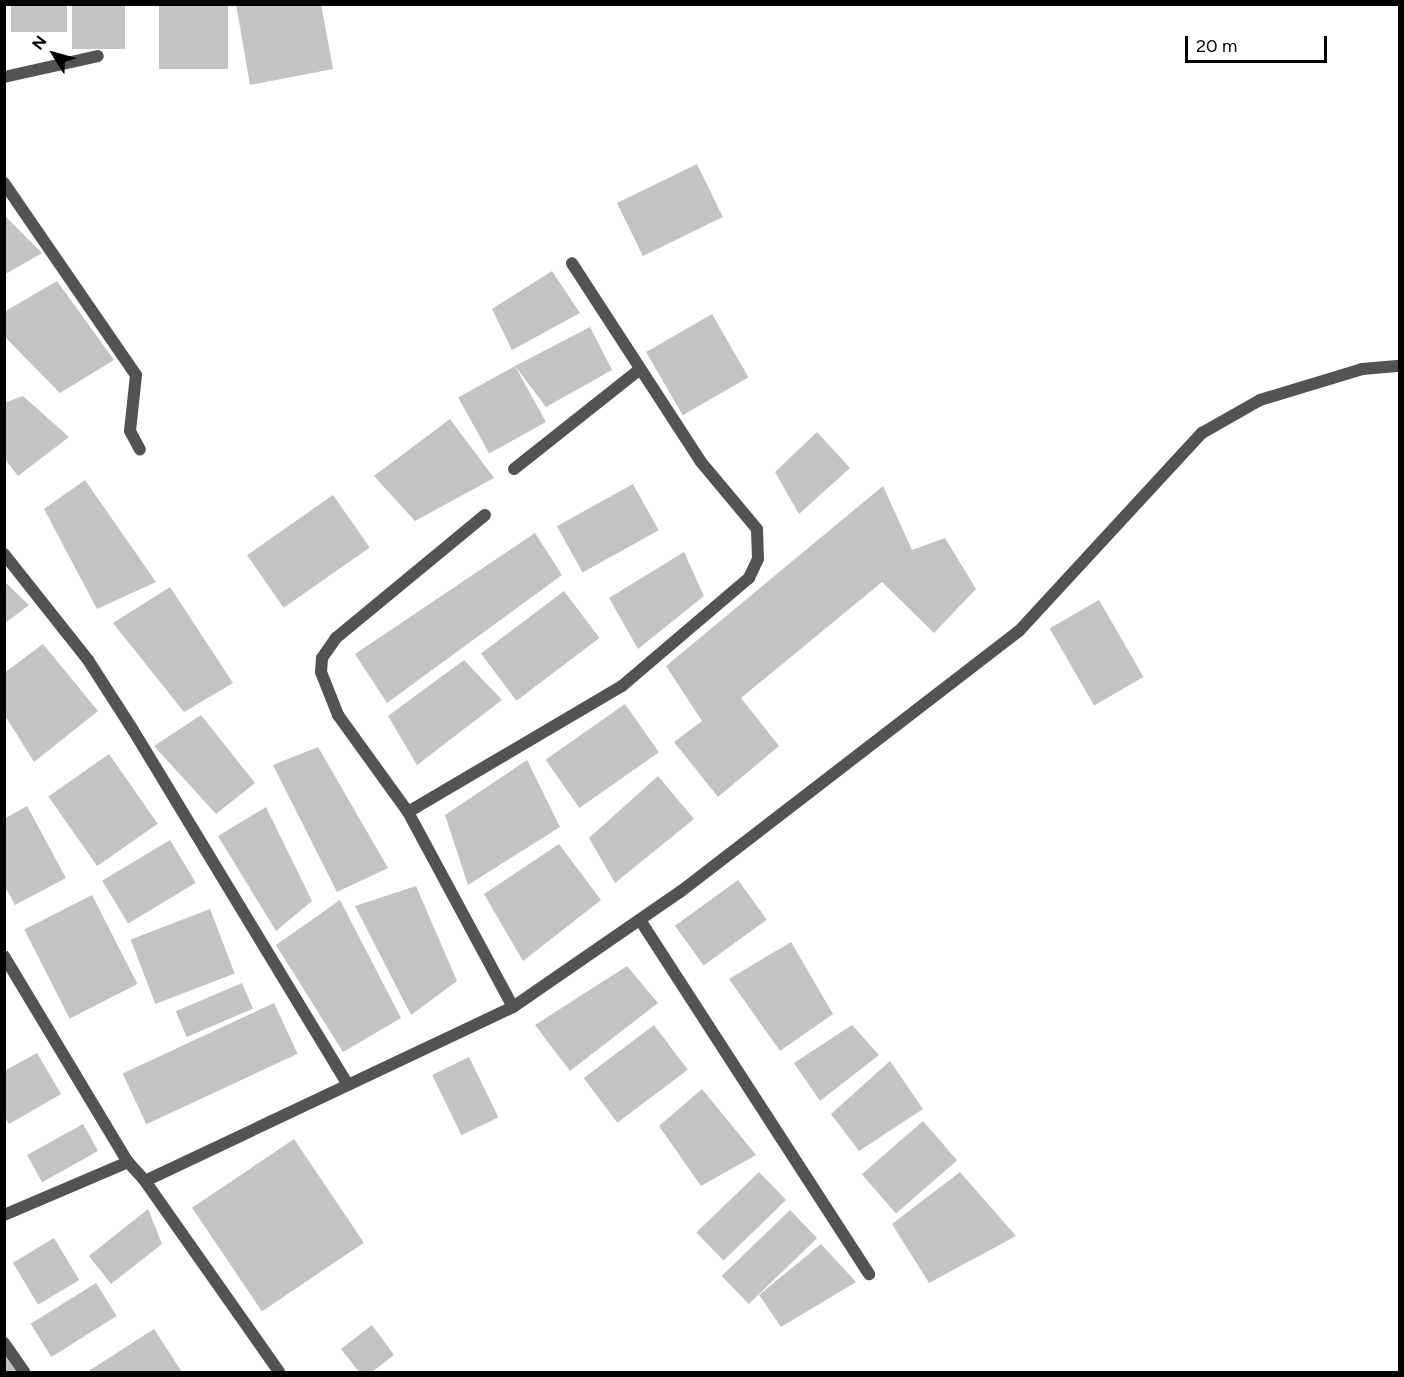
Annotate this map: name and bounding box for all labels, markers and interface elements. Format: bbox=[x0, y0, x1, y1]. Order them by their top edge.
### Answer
north arrow bbox=[24, 24, 84, 84]
scale bar bbox=[1188, 24, 1330, 62]
text: N bbox=[28, 32, 51, 54]
text: 20 m bbox=[1196, 35, 1237, 57]

